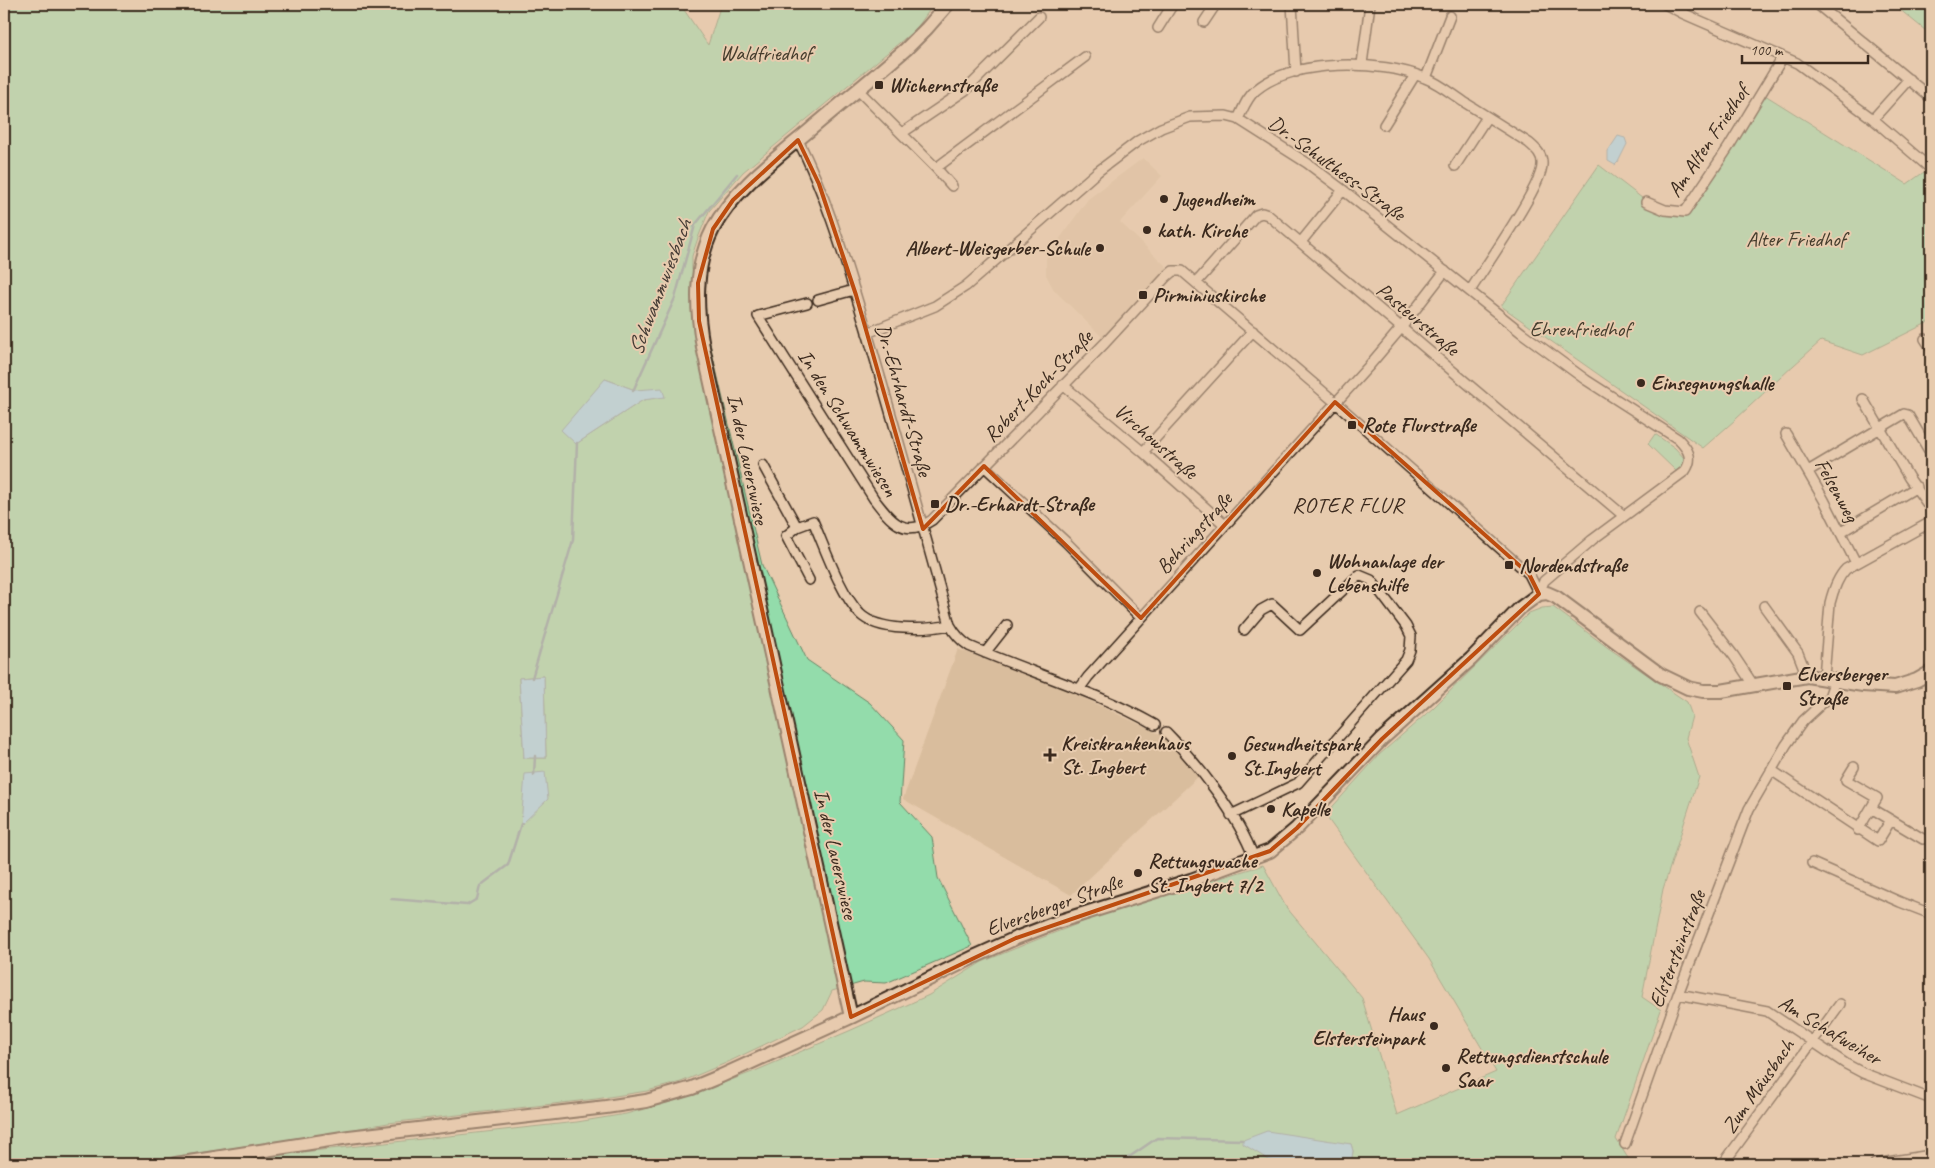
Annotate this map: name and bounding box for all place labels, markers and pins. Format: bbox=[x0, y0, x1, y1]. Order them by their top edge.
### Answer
place label: Wichernstraße bbox=[889, 72, 998, 98]
marker: Wichernstraße bbox=[873, 79, 885, 91]
place label: Jugendheim bbox=[1172, 186, 1256, 212]
marker: Jugendheim bbox=[1158, 193, 1170, 205]
place label: kath. Kirche bbox=[1157, 217, 1249, 243]
marker: kath. Kirche bbox=[1141, 224, 1153, 236]
place label: Albert-Weisgerber-Schule bbox=[905, 235, 1092, 261]
marker: Albert-Weisgerber-Schule bbox=[1094, 242, 1106, 254]
place label: Pirminiuskirche bbox=[1153, 282, 1266, 308]
marker: Pirminiuskirche bbox=[1137, 289, 1149, 301]
place label: Einsegnungshalle bbox=[1651, 370, 1776, 396]
marker: Einsegnungshalle bbox=[1635, 377, 1647, 389]
place label: Rote Flurstraße bbox=[1362, 412, 1477, 438]
marker: Rote Flurstraße bbox=[1346, 419, 1358, 431]
place label: Dr.-Erhardt-Straße bbox=[945, 491, 1096, 517]
marker: Dr.-Erhardt-Straße bbox=[929, 498, 941, 510]
place label: Wohnanlage der Lebenshilfe bbox=[1327, 548, 1445, 598]
place label: Nordendstraße bbox=[1519, 552, 1629, 578]
marker: Nordendstraße bbox=[1503, 559, 1515, 571]
marker: Wohnanlage der Lebenshilfe bbox=[1311, 567, 1323, 579]
place label: Elversberger Straße bbox=[1797, 661, 1889, 711]
marker: Elversberger Straße bbox=[1781, 680, 1793, 692]
place label: Kreiskrankenhaus St. Ingbert bbox=[1061, 730, 1192, 780]
place label: Gesundheitspark St.Ingbert bbox=[1242, 731, 1362, 781]
marker: Kreiskrankenhaus St. Ingbert bbox=[1043, 748, 1057, 762]
marker: Gesundheitspark St.Ingbert bbox=[1226, 750, 1238, 762]
place label: Kapelle bbox=[1281, 796, 1332, 822]
marker: Kapelle bbox=[1265, 803, 1277, 815]
place label: Rettungswache St. Ingbert 7/2 bbox=[1148, 848, 1265, 898]
marker: Rettungswache St. Ingbert 7/2 bbox=[1132, 867, 1144, 879]
place label: Haus Elstersteinpark bbox=[1312, 1001, 1427, 1051]
marker: Haus Elstersteinpark bbox=[1428, 1020, 1440, 1032]
place label: Rettungsdienstschule Saar bbox=[1456, 1043, 1609, 1093]
marker: Rettungsdienstschule Saar bbox=[1440, 1062, 1452, 1074]

